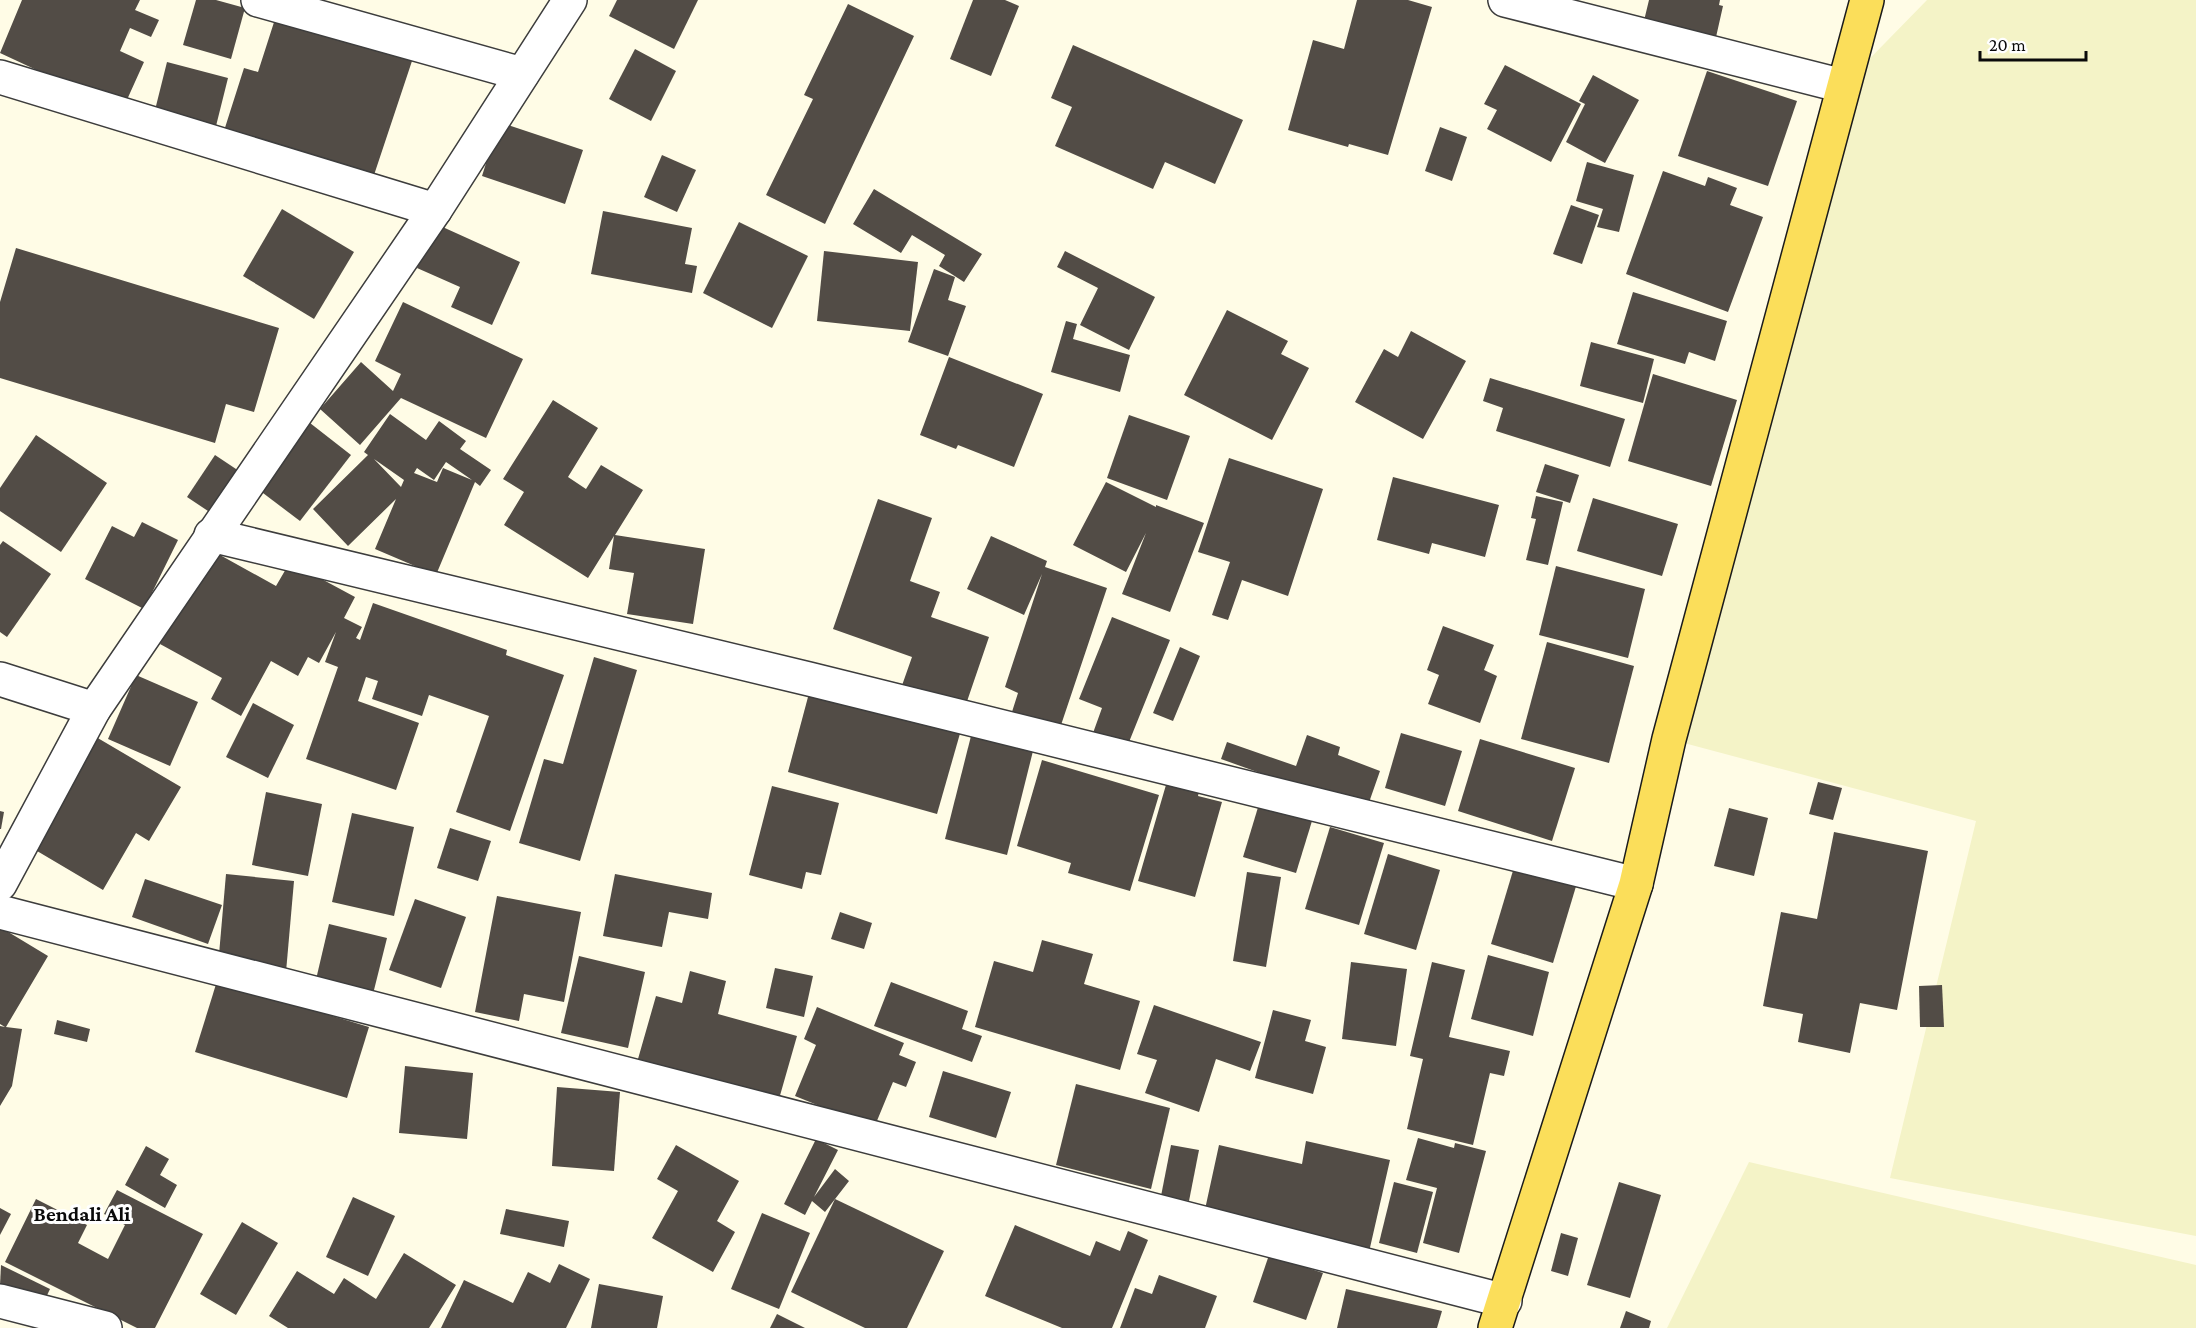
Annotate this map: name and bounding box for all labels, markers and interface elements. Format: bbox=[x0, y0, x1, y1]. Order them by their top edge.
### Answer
scale bar bbox=[1980, 24, 2086, 62]
text: 20 m bbox=[1989, 35, 2026, 55]
district label: Bendali Ali bbox=[34, 1202, 130, 1226]

